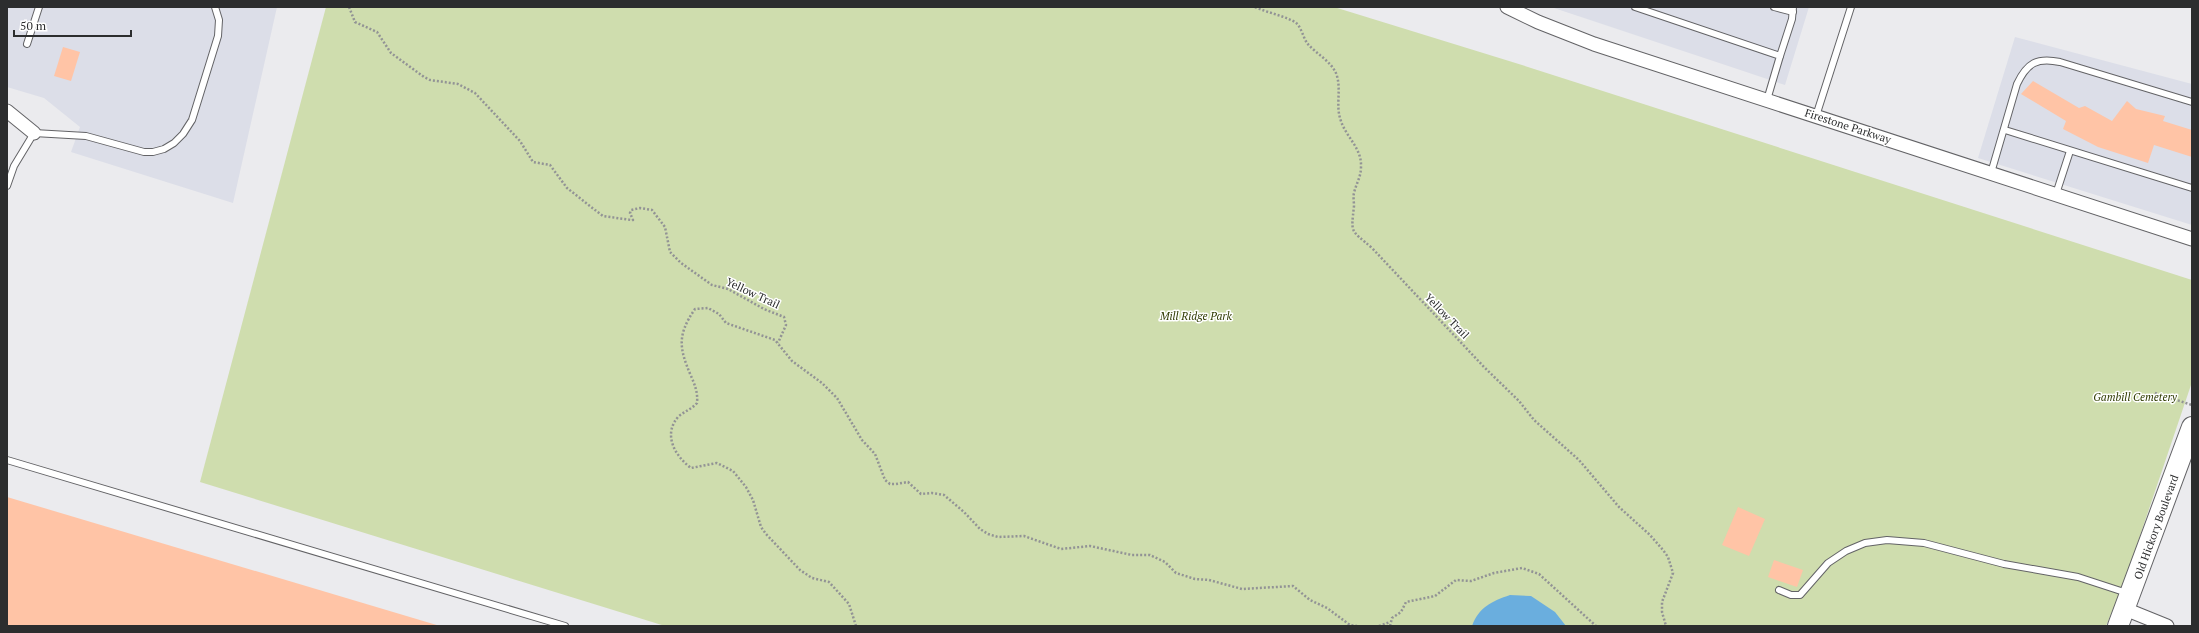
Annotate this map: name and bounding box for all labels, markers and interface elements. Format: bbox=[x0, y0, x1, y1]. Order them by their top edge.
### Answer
scale bar bbox=[14, 12, 131, 38]
text: 50 m bbox=[20, 18, 47, 33]
street label: Firestone Parkway bbox=[1803, 105, 1893, 147]
street label: Yellow Trail bbox=[724, 274, 782, 312]
street label: Yellow Trail bbox=[1422, 290, 1472, 342]
park label: Mill Ridge Park bbox=[1159, 309, 1233, 323]
park label: Gambill Cemetery bbox=[2093, 390, 2178, 404]
street label: Old Hickory Boulevard bbox=[2131, 473, 2181, 581]

